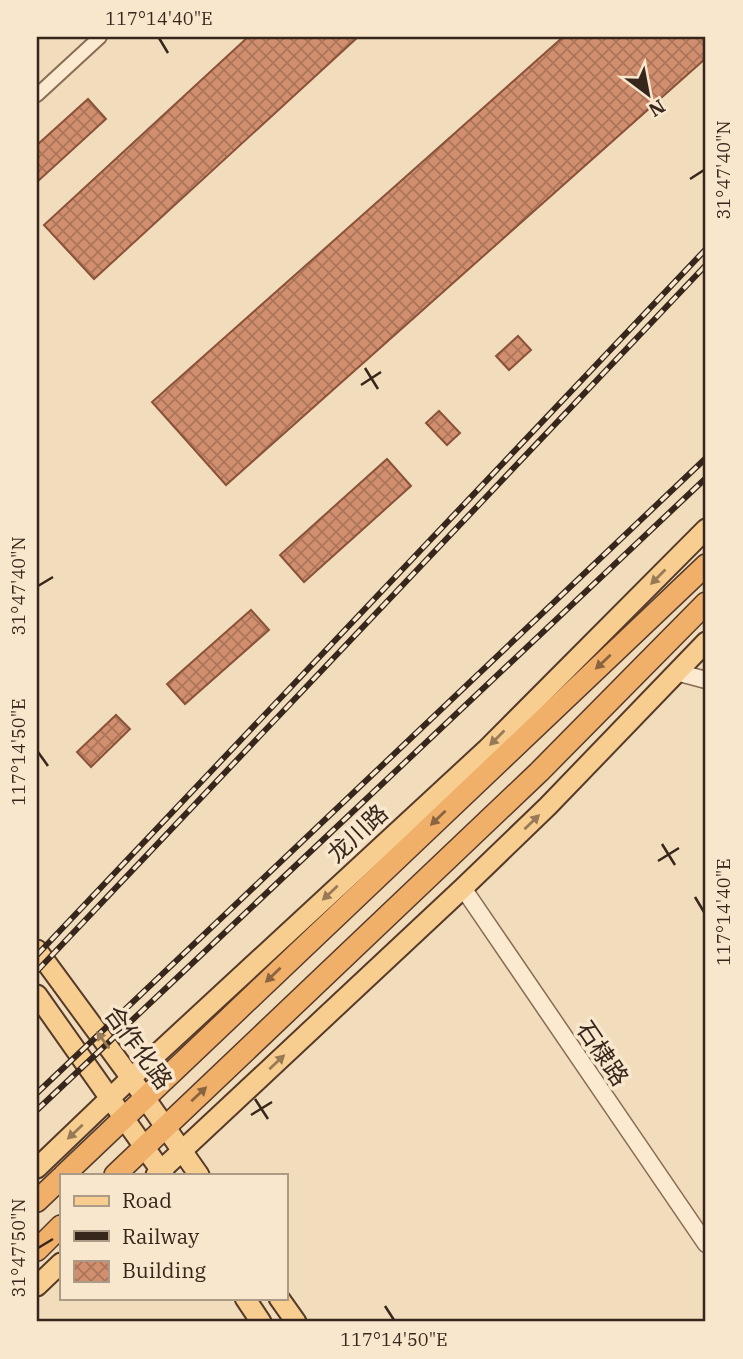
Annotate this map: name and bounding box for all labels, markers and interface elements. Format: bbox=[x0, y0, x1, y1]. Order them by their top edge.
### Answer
text: 117°14'40"E bbox=[105, 7, 213, 30]
north arrow bbox=[614, 60, 684, 130]
text: N bbox=[644, 94, 670, 123]
text: 31°47'40"N bbox=[712, 121, 735, 220]
text: 31°47'40"N bbox=[7, 537, 30, 636]
one-way arrow bbox=[650, 569, 667, 585]
one-way arrow bbox=[595, 654, 612, 670]
text: 117°14'50"E bbox=[7, 698, 30, 806]
one-way arrow bbox=[489, 730, 506, 746]
street label: 龙川路 bbox=[320, 797, 394, 869]
one-way arrow bbox=[430, 810, 447, 826]
one-way arrow bbox=[523, 813, 540, 830]
text: 117°14'40"E bbox=[712, 858, 735, 966]
one-way arrow bbox=[321, 885, 339, 901]
one-way arrow bbox=[265, 967, 282, 983]
street label: 合作化路 bbox=[98, 999, 180, 1095]
street label: 石棣路 bbox=[570, 1014, 636, 1092]
one-way arrow bbox=[96, 1030, 110, 1049]
one-way arrow bbox=[268, 1055, 285, 1071]
one-way arrow bbox=[191, 1085, 208, 1102]
one-way arrow bbox=[67, 1124, 84, 1140]
legend bbox=[60, 1174, 287, 1300]
text: Road bbox=[122, 1186, 172, 1214]
text: 31°47'50"N bbox=[7, 1199, 30, 1298]
text: Railway bbox=[122, 1222, 200, 1250]
text: Building bbox=[122, 1256, 207, 1284]
text: 117°14'50"E bbox=[340, 1328, 448, 1351]

